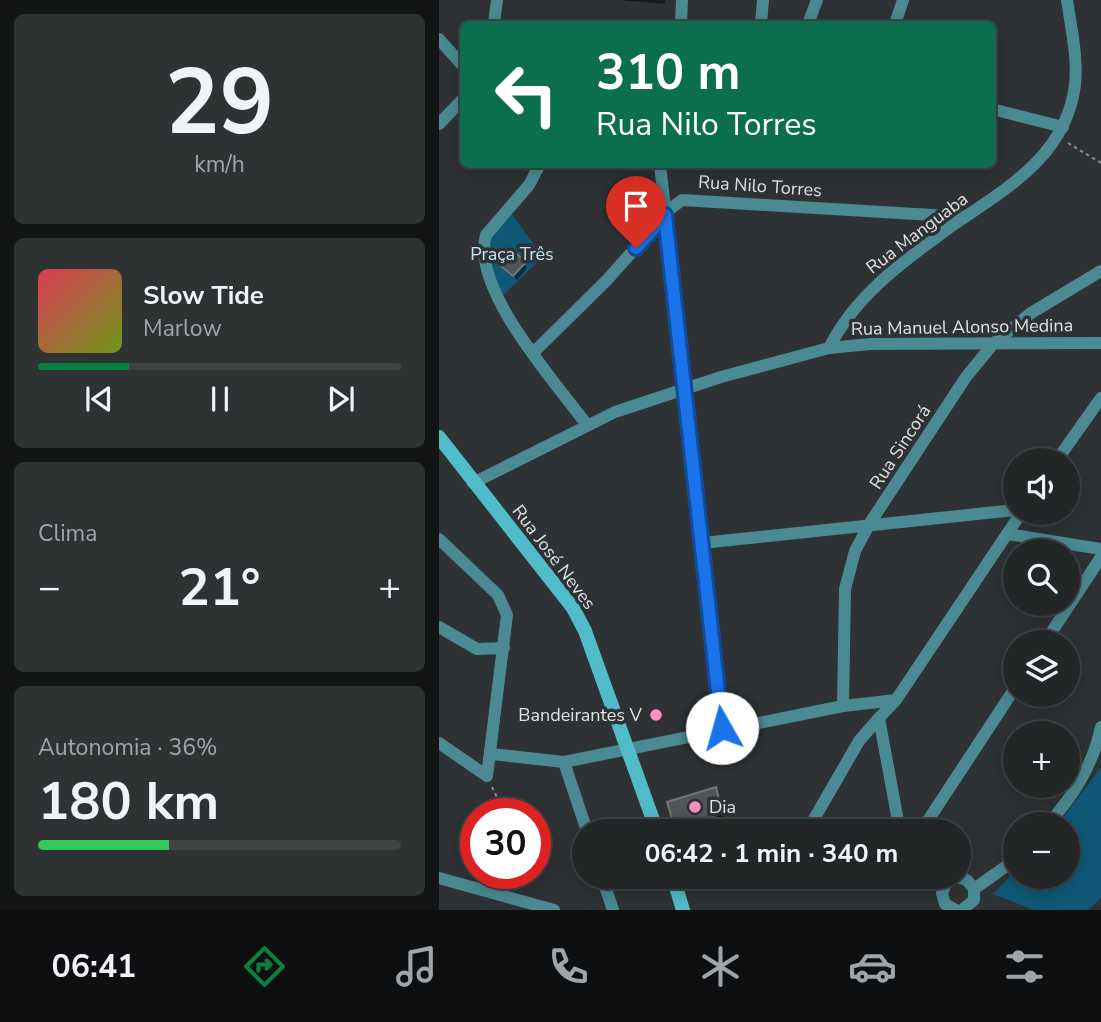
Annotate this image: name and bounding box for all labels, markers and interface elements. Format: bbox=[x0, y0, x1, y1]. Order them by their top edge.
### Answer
text: 310 m bbox=[596, 39, 740, 106]
text: 29 bbox=[165, 41, 274, 165]
icon: left bbox=[481, 49, 572, 140]
text: Rua Nilo Torres bbox=[596, 103, 817, 146]
text: km/h bbox=[194, 149, 245, 180]
street label: Rua Nilo Torres bbox=[697, 170, 823, 202]
pin bbox=[606, 176, 666, 248]
icon: arrive bbox=[617, 187, 655, 225]
street label: Rua Manguaba bbox=[861, 187, 973, 279]
park label: Praça Três bbox=[470, 242, 554, 266]
text: Slow Tide bbox=[143, 278, 264, 313]
text: Marlow bbox=[143, 313, 222, 344]
street label: Rua Manuel Alonso Medina bbox=[851, 313, 1073, 341]
icon: previous bbox=[80, 380, 118, 418]
icon: pause bbox=[201, 380, 239, 418]
icon: next bbox=[322, 380, 360, 418]
street label: Rua Sincorá bbox=[864, 400, 936, 494]
map controls bbox=[1003, 448, 1080, 889]
button: sound bbox=[1003, 448, 1080, 525]
street label: Rua José Neves bbox=[507, 500, 601, 614]
text: Clima bbox=[38, 518, 98, 549]
button: search bbox=[1003, 539, 1080, 616]
text: 21° bbox=[178, 552, 261, 623]
text: − bbox=[38, 562, 61, 613]
text: + bbox=[378, 562, 401, 613]
button: layers bbox=[1003, 630, 1080, 707]
position arrow bbox=[685, 691, 759, 765]
place label: Bandeirantes V bbox=[518, 703, 643, 727]
marker: Bandeirantes V bbox=[648, 707, 664, 723]
button: + bbox=[1003, 721, 1080, 798]
text: Autonomia · 36% bbox=[38, 732, 218, 763]
text: 180 km bbox=[38, 766, 219, 837]
place label: Dia bbox=[709, 795, 736, 819]
speed limit sign: 30 bbox=[460, 798, 551, 889]
marker: Dia bbox=[687, 799, 703, 815]
button: − bbox=[1003, 812, 1080, 889]
text: 06:42 · 1 min · 340 m bbox=[645, 836, 898, 871]
icon: directions bbox=[240, 942, 289, 991]
icon: music bbox=[392, 942, 441, 991]
icon: phone bbox=[544, 942, 593, 991]
icon: climate bbox=[696, 942, 745, 991]
icon: car bbox=[848, 942, 897, 991]
icon: filters bbox=[1000, 942, 1049, 991]
text: 06:41 bbox=[52, 945, 136, 988]

